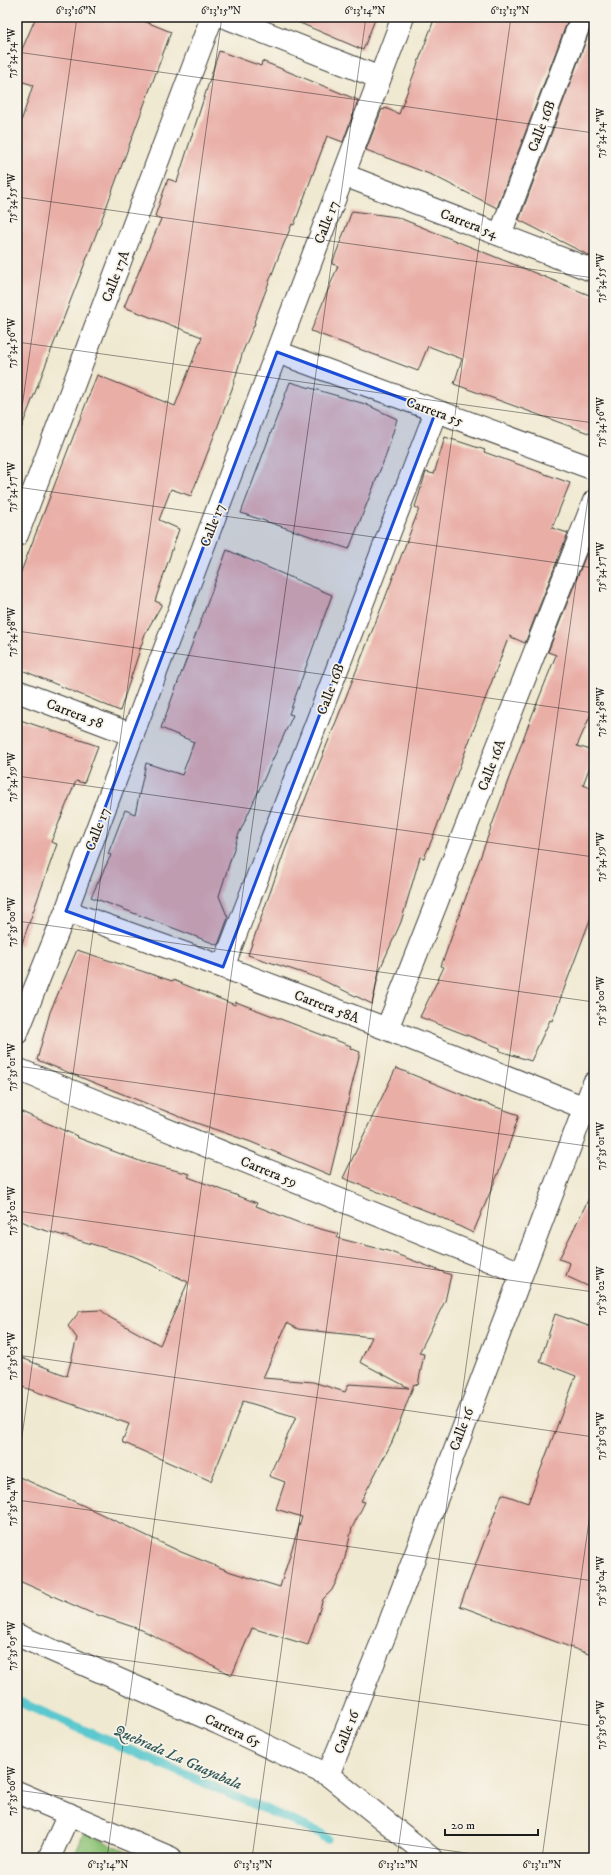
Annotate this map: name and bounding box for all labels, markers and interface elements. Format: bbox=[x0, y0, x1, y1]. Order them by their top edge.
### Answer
text: 6°13'16"N bbox=[56, 5, 96, 17]
text: 6°13'15"N bbox=[201, 5, 241, 17]
text: 6°13'14"N bbox=[345, 5, 385, 17]
text: 6°13'13"N bbox=[491, 5, 529, 17]
text: 75°34'54"W bbox=[6, 27, 18, 78]
street label: Calle 16B bbox=[524, 98, 560, 155]
text: 75°34'54"W bbox=[595, 107, 607, 158]
text: 75°34'55"W bbox=[6, 172, 18, 223]
street label: Calle 17 bbox=[310, 198, 343, 247]
street label: Carrera 54 bbox=[437, 205, 501, 243]
street label: Calle 17A bbox=[98, 247, 134, 305]
text: 75°34'55"W bbox=[595, 252, 607, 303]
text: 75°34'56"W bbox=[6, 317, 18, 368]
street label: Carrera 55 bbox=[404, 393, 466, 431]
text: 75°34'56"W bbox=[595, 396, 607, 447]
text: 75°34'57"W bbox=[6, 461, 18, 512]
street label: Calle 17 bbox=[196, 501, 229, 550]
text: 75°34'57"W bbox=[595, 541, 607, 592]
text: 75°34'58"W bbox=[6, 606, 18, 657]
street label: Calle 16B bbox=[313, 661, 349, 718]
text: 75°34'58"W bbox=[595, 686, 607, 737]
street label: Carrera 58 bbox=[44, 695, 106, 733]
street label: Calle 16A bbox=[474, 736, 510, 794]
text: 75°34'59"W bbox=[6, 751, 18, 802]
street label: Calle 17 bbox=[81, 805, 114, 854]
text: 75°34'59"W bbox=[595, 831, 607, 882]
text: 75°35'00"W bbox=[6, 896, 18, 947]
text: 75°35'00"W bbox=[595, 975, 607, 1026]
street label: Carrera 58A bbox=[291, 986, 363, 1028]
text: 75°35'01"W bbox=[6, 1042, 18, 1091]
text: 75°35'01"W bbox=[595, 1121, 607, 1170]
street label: Carrera 59 bbox=[238, 1152, 300, 1191]
text: 75°35'02"W bbox=[6, 1186, 18, 1236]
text: 75°35'02"W bbox=[595, 1266, 607, 1316]
text: 75°35'03"W bbox=[6, 1331, 18, 1380]
street label: Calle 16 bbox=[446, 1405, 479, 1453]
text: 75°35'03"W bbox=[595, 1411, 607, 1460]
text: 75°35'04"W bbox=[6, 1475, 18, 1526]
text: 75°35'04"W bbox=[595, 1555, 607, 1606]
text: 75°35'05"W bbox=[6, 1621, 18, 1671]
text: 75°35'05"W bbox=[595, 1700, 607, 1750]
street label: Calle 16 bbox=[330, 1708, 364, 1757]
street label: Carrera 65 bbox=[202, 1710, 264, 1752]
water label: Quebrada La Guayabala bbox=[111, 1721, 245, 1794]
text: 75°35'06"W bbox=[6, 1765, 18, 1816]
scale bar bbox=[445, 1811, 538, 1837]
text: 20 m bbox=[451, 1818, 475, 1833]
text: 6°13'14"N bbox=[88, 1859, 128, 1871]
text: 6°13'13"N bbox=[234, 1859, 272, 1871]
text: 6°13'12"N bbox=[378, 1859, 418, 1871]
text: 6°13'11"N bbox=[523, 1859, 561, 1871]

